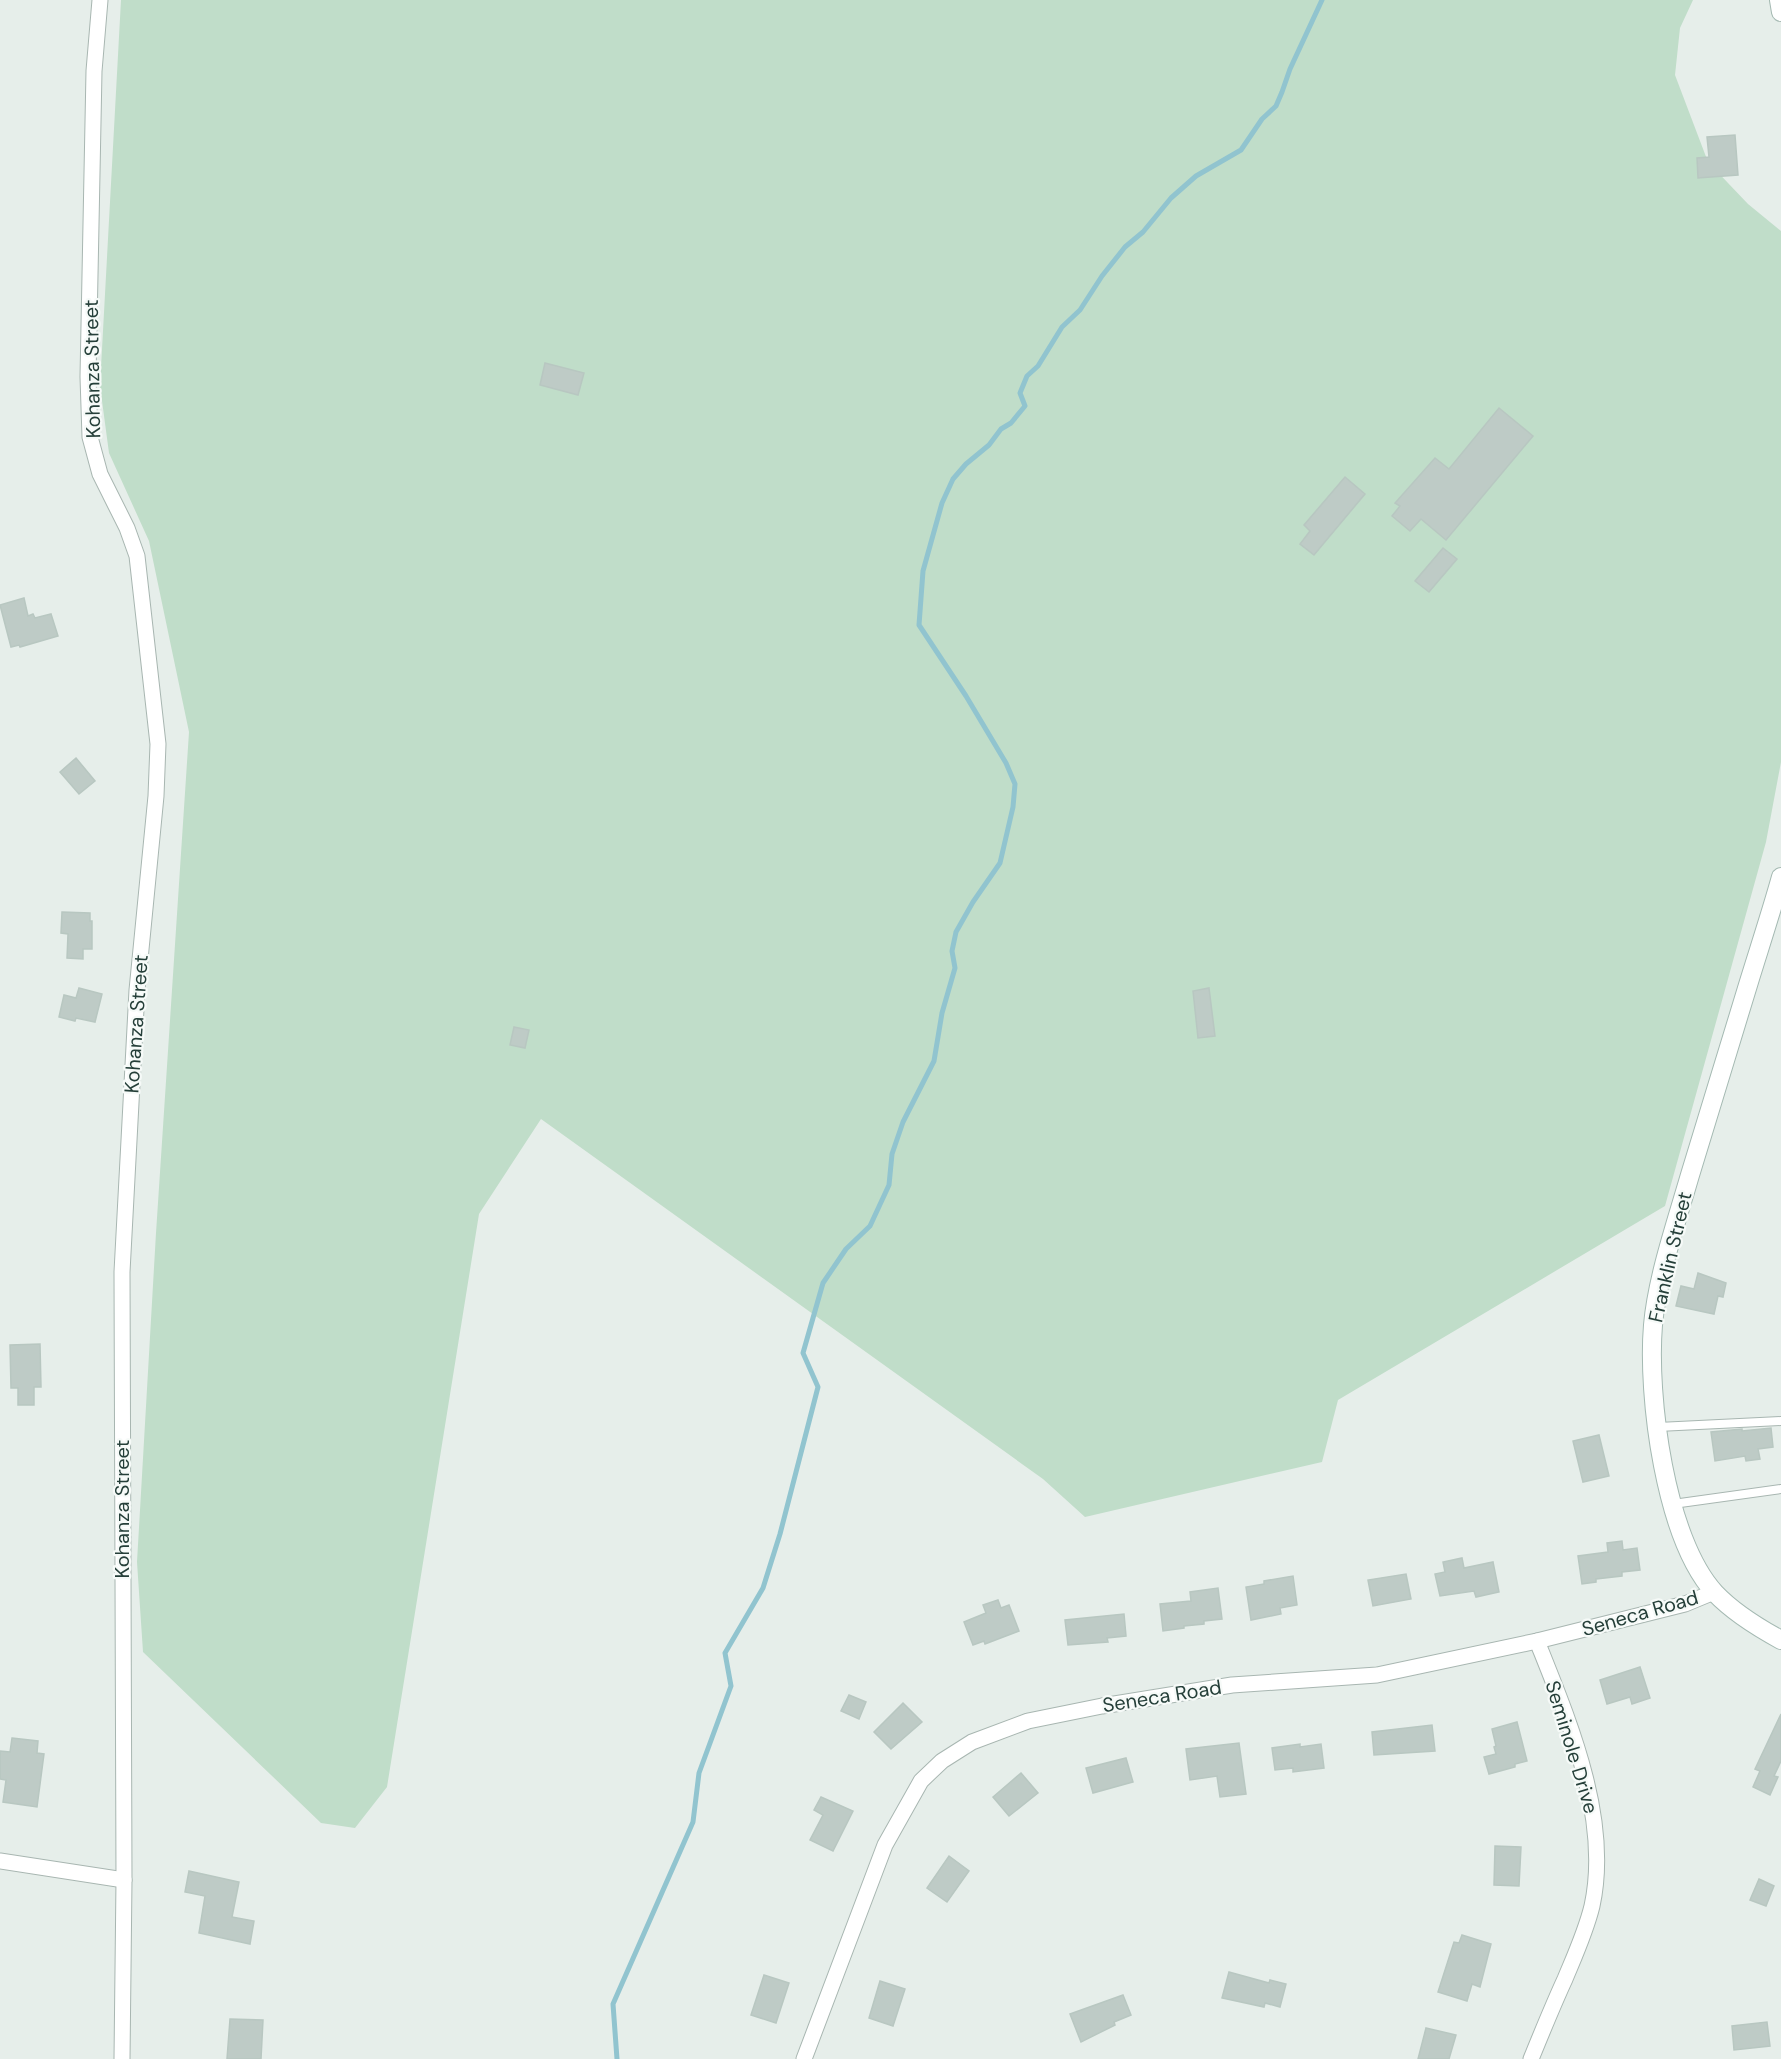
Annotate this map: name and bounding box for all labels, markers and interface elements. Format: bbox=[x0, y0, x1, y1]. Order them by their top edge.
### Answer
street label: Kohanza Street bbox=[78, 299, 106, 439]
street label: Kohanza Street bbox=[118, 954, 154, 1094]
street label: Franklin Street bbox=[1642, 1189, 1698, 1325]
street label: Kohanza Street bbox=[109, 1439, 135, 1578]
street label: Seneca Road bbox=[1579, 1584, 1701, 1642]
street label: Seneca Road bbox=[1101, 1674, 1223, 1718]
street label: Seminole Drive bbox=[1539, 1677, 1605, 1817]

